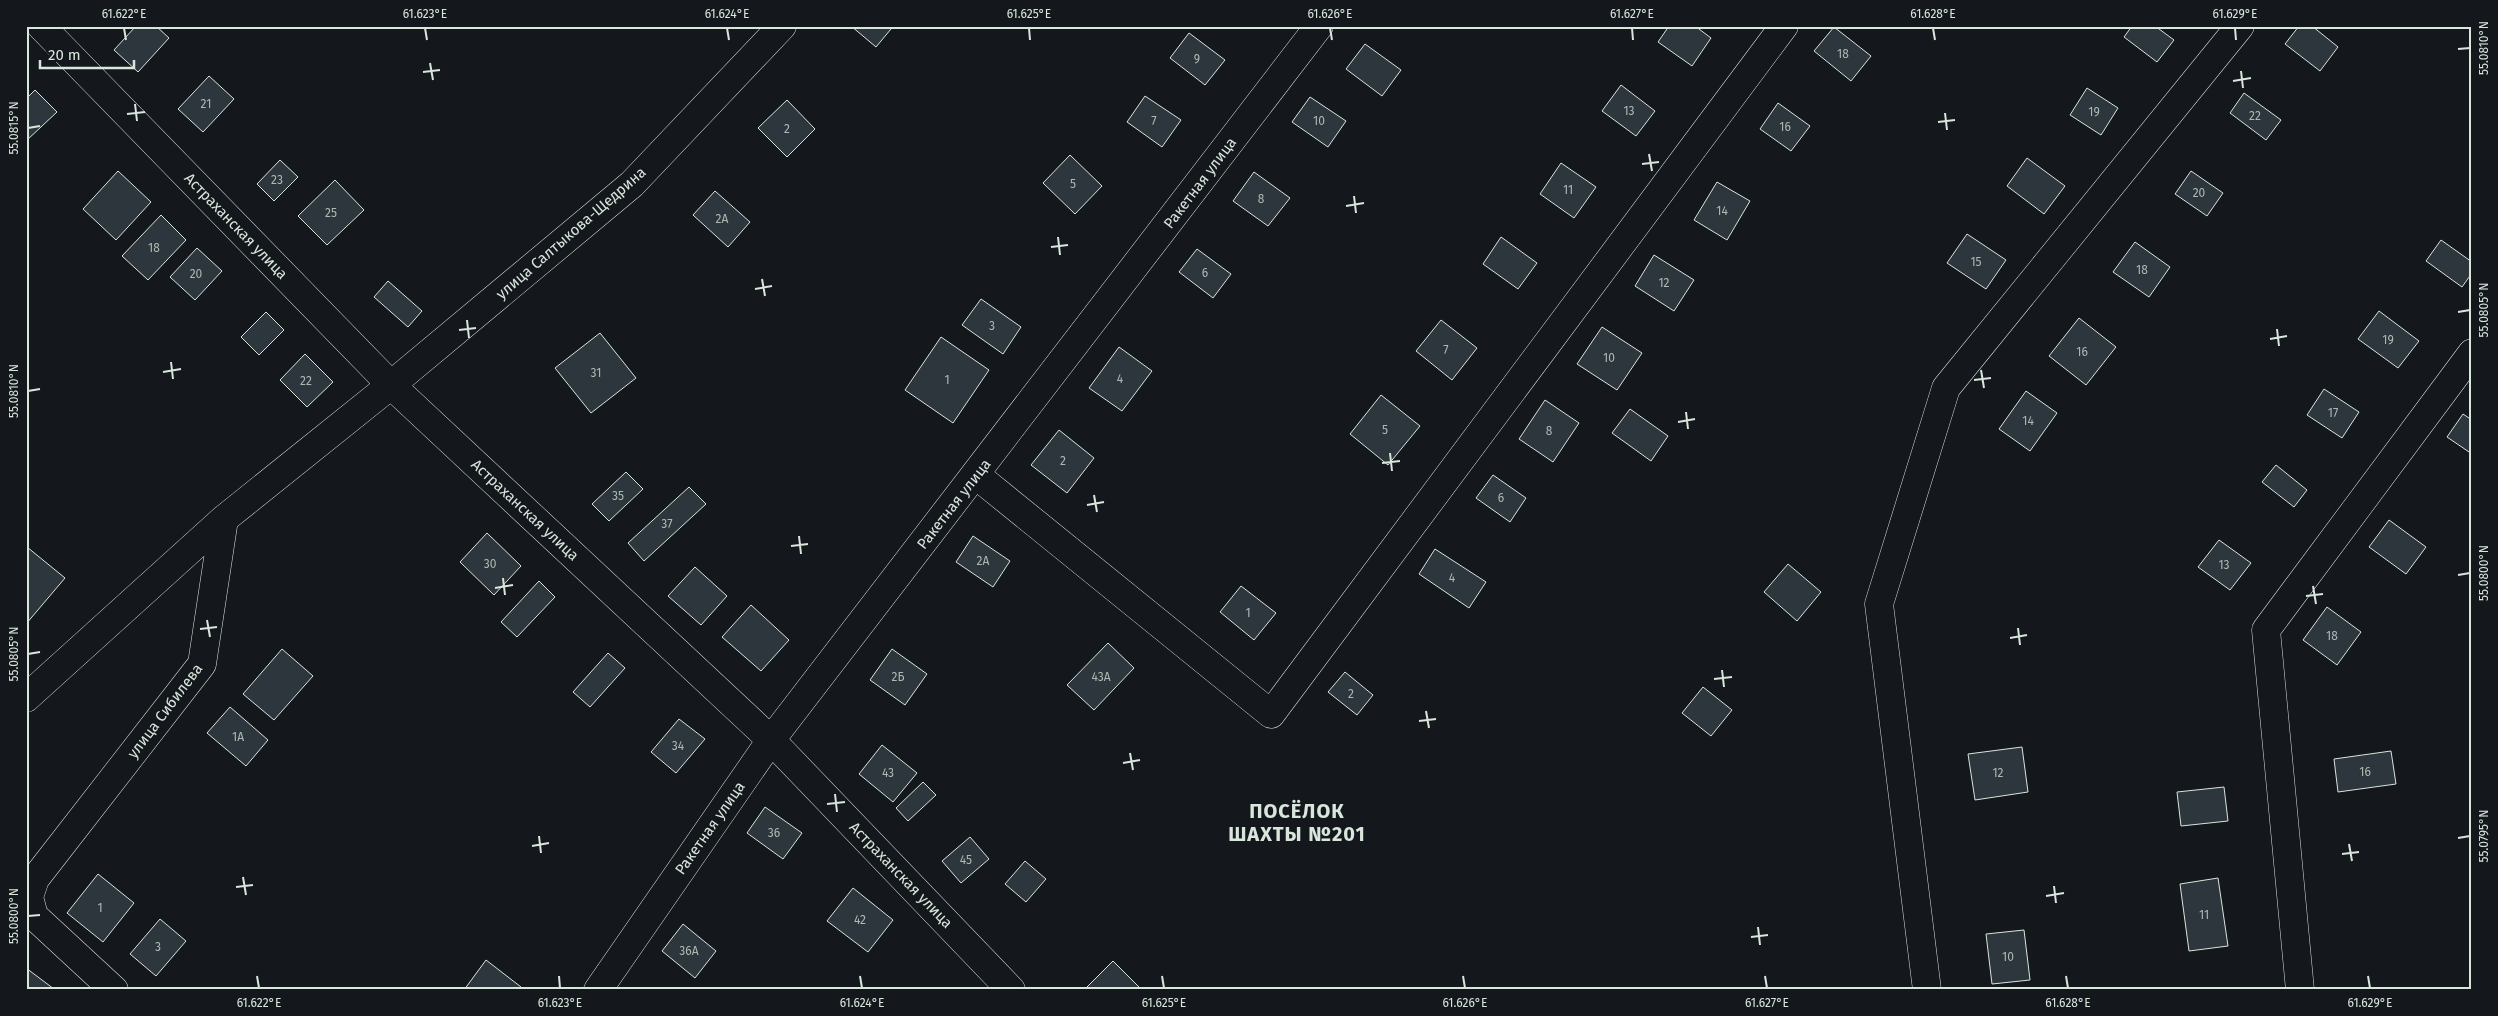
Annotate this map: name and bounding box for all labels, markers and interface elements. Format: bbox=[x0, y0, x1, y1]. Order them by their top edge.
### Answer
text: 61.622°E bbox=[102, 7, 146, 21]
text: 61.623°E bbox=[403, 7, 447, 21]
text: 61.624°E bbox=[705, 7, 749, 21]
text: 61.625°E bbox=[1007, 7, 1051, 21]
text: 61.626°E bbox=[1308, 7, 1352, 21]
text: 61.627°E bbox=[1610, 7, 1654, 21]
text: 61.628°E bbox=[1910, 7, 1956, 21]
text: 61.629°E bbox=[2213, 7, 2257, 21]
text: 55.0810°N bbox=[2477, 21, 2491, 75]
scale bar bbox=[40, 38, 134, 70]
text: 20 m bbox=[48, 46, 81, 64]
house number: 18 bbox=[1837, 47, 1849, 61]
house number: 9 bbox=[1194, 52, 1200, 66]
house number: 21 bbox=[201, 97, 211, 111]
text: 55.0815°N bbox=[7, 101, 21, 155]
house number: 13 bbox=[1623, 104, 1635, 118]
house number: 19 bbox=[2088, 105, 2100, 119]
house number: 22 bbox=[2249, 109, 2261, 123]
house number: 7 bbox=[1151, 114, 1157, 128]
house number: 10 bbox=[1313, 114, 1325, 128]
house number: 16 bbox=[1779, 120, 1791, 134]
house number: 2 bbox=[784, 122, 790, 136]
street label: Ракетная улица bbox=[1160, 134, 1240, 232]
street label: улица Салтыкова-Щедрина bbox=[492, 163, 650, 303]
street label: Астраханская улица bbox=[181, 169, 291, 283]
house number: 23 bbox=[271, 173, 283, 187]
house number: 5 bbox=[1070, 177, 1076, 191]
house number: 11 bbox=[1563, 183, 1573, 197]
house number: 20 bbox=[2193, 186, 2206, 200]
house number: 8 bbox=[1258, 192, 1265, 206]
house number: 14 bbox=[1716, 204, 1728, 218]
house number: 25 bbox=[325, 206, 337, 220]
house number: 2А bbox=[716, 212, 729, 226]
house number: 18 bbox=[148, 241, 160, 255]
house number: 15 bbox=[1970, 255, 1982, 269]
house number: 18 bbox=[2136, 263, 2148, 277]
house number: 6 bbox=[1202, 266, 1208, 280]
house number: 20 bbox=[190, 267, 203, 281]
house number: 12 bbox=[1658, 276, 1670, 290]
text: 55.0805°N bbox=[2477, 282, 2491, 338]
house number: 3 bbox=[989, 319, 995, 333]
house number: 19 bbox=[2382, 333, 2394, 347]
house number: 7 bbox=[1443, 343, 1449, 357]
house number: 16 bbox=[2076, 345, 2088, 359]
house number: 10 bbox=[1603, 351, 1615, 365]
text: 55.0810°N bbox=[7, 364, 21, 418]
house number: 31 bbox=[591, 366, 601, 380]
house number: 4 bbox=[1117, 372, 1124, 386]
house number: 1 bbox=[944, 373, 950, 387]
house number: 22 bbox=[300, 374, 312, 388]
house number: 17 bbox=[2328, 406, 2338, 420]
house number: 14 bbox=[2022, 414, 2034, 428]
house number: 5 bbox=[1382, 423, 1388, 437]
house number: 8 bbox=[1546, 424, 1553, 438]
house number: 2 bbox=[1060, 454, 1066, 468]
street label: Ракетная улица bbox=[913, 455, 995, 553]
street label: Астраханская улица bbox=[467, 456, 583, 564]
house number: 35 bbox=[612, 489, 624, 503]
house number: 6 bbox=[1498, 491, 1504, 505]
house number: 37 bbox=[661, 517, 673, 531]
text: 55.0800°N bbox=[2477, 545, 2491, 601]
house number: 2А bbox=[977, 554, 990, 568]
house number: 30 bbox=[484, 557, 497, 571]
house number: 13 bbox=[2218, 558, 2230, 572]
house number: 4 bbox=[1449, 571, 1456, 585]
house number: 1 bbox=[1245, 606, 1251, 620]
text: 55.0805°N bbox=[7, 626, 21, 682]
house number: 18 bbox=[2326, 629, 2338, 643]
street label: улица Сибилева bbox=[124, 660, 206, 762]
house number: 2Б bbox=[892, 670, 904, 684]
house number: 43А bbox=[1091, 670, 1111, 684]
house number: 2 bbox=[1348, 687, 1354, 701]
house number: 1А bbox=[232, 730, 244, 744]
house number: 34 bbox=[672, 739, 685, 753]
house number: 16 bbox=[2359, 765, 2371, 779]
house number: 43 bbox=[882, 766, 894, 780]
house number: 12 bbox=[1992, 766, 2004, 780]
street label: Ракетная улица bbox=[671, 778, 749, 878]
district label: ПОСЁЛОК ШАХТЫ №201 bbox=[1228, 799, 1366, 846]
text: 55.0795°N bbox=[2477, 810, 2491, 862]
street label: Астраханская улица bbox=[846, 818, 956, 932]
house number: 36 bbox=[768, 826, 780, 840]
house number: 45 bbox=[960, 853, 972, 867]
text: 55.0800°N bbox=[7, 888, 21, 944]
house number: 1 bbox=[97, 901, 103, 915]
house number: 11 bbox=[2199, 908, 2209, 922]
house number: 42 bbox=[854, 913, 866, 927]
house number: 3 bbox=[155, 940, 161, 954]
house number: 36А bbox=[679, 944, 699, 958]
house number: 10 bbox=[2002, 950, 2014, 964]
text: 61.622°E bbox=[237, 996, 281, 1010]
text: 61.623°E bbox=[538, 996, 582, 1010]
text: 61.624°E bbox=[840, 996, 884, 1010]
text: 61.625°E bbox=[1142, 996, 1186, 1010]
text: 61.626°E bbox=[1443, 996, 1487, 1010]
text: 61.627°E bbox=[1745, 996, 1789, 1010]
text: 61.628°E bbox=[2045, 996, 2091, 1010]
text: 61.629°E bbox=[2348, 996, 2392, 1010]

